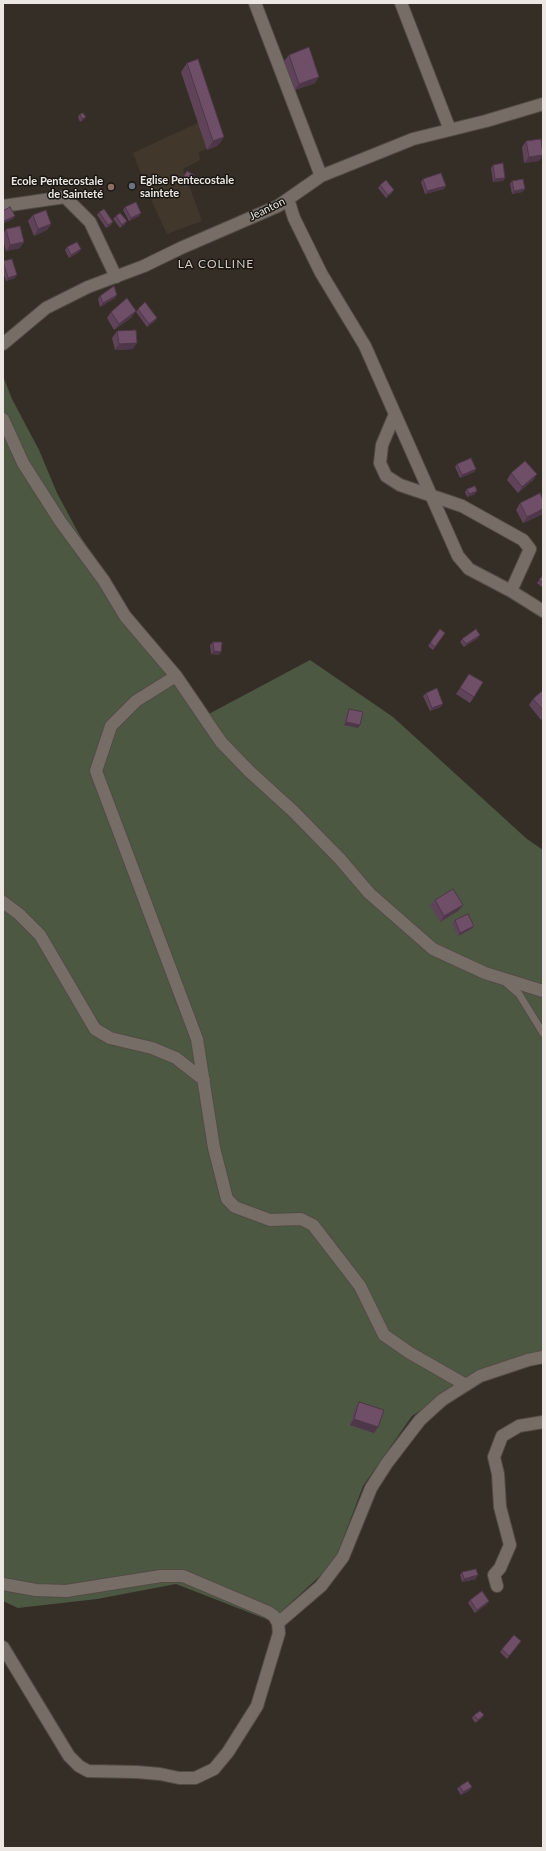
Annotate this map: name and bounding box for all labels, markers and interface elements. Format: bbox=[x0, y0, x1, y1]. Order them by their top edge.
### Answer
place label: Eglise Pentecostale saintete bbox=[140, 173, 234, 199]
place label: Ecole Pentecostale de Sainteté bbox=[11, 174, 103, 200]
marker: Eglise Pentecostale saintete bbox=[127, 181, 137, 191]
marker: Ecole Pentecostale de Sainteté bbox=[106, 182, 116, 192]
street label: Jeanton bbox=[247, 195, 287, 223]
district label: LA COLLINE bbox=[178, 257, 254, 271]

